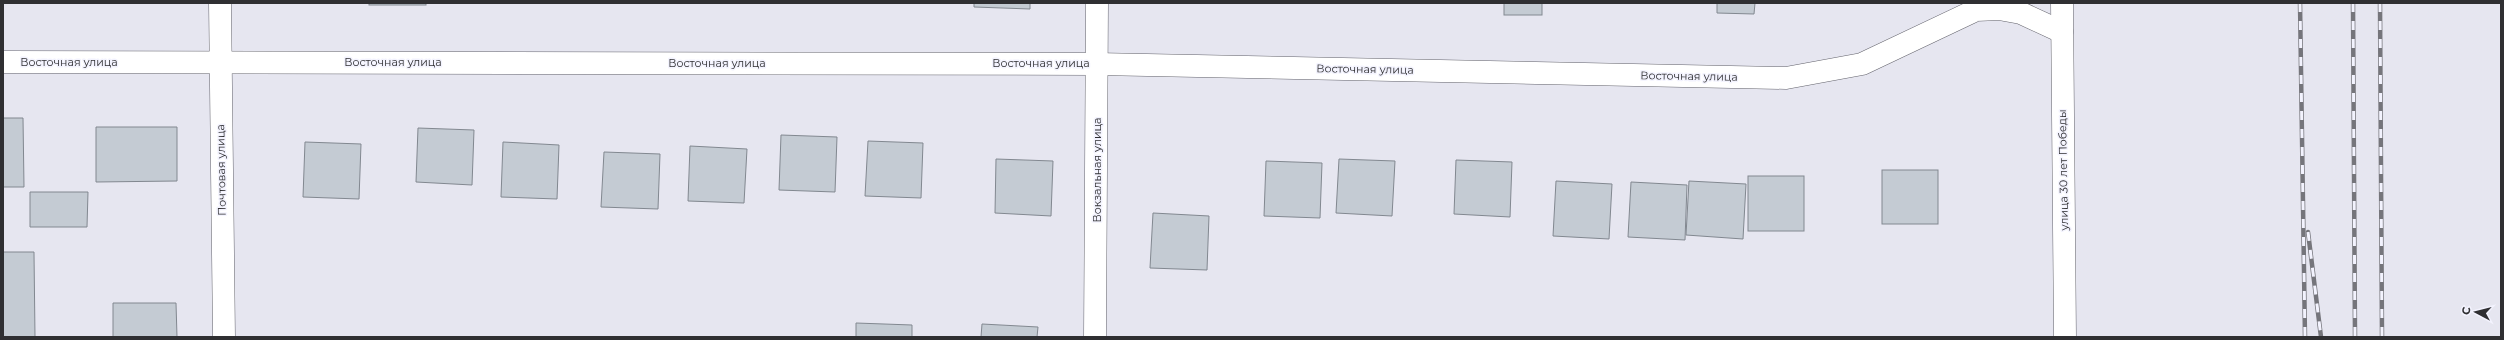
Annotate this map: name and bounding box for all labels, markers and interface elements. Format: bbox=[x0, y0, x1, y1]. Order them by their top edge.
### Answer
street label: Восточная улица bbox=[20, 55, 118, 69]
street label: Восточная улица bbox=[344, 55, 442, 69]
street label: Восточная улица bbox=[668, 56, 766, 70]
street label: Восточная улица bbox=[992, 56, 1090, 70]
street label: Восточная улица bbox=[1316, 61, 1414, 77]
street label: Восточная улица bbox=[1640, 68, 1738, 84]
street label: улица 30 лет Победы bbox=[2055, 109, 2071, 232]
street label: Вокзальная улица bbox=[1090, 118, 1104, 222]
street label: Почтовая улица bbox=[213, 124, 229, 216]
north arrow bbox=[2456, 292, 2496, 332]
text: С bbox=[2459, 306, 2474, 316]

